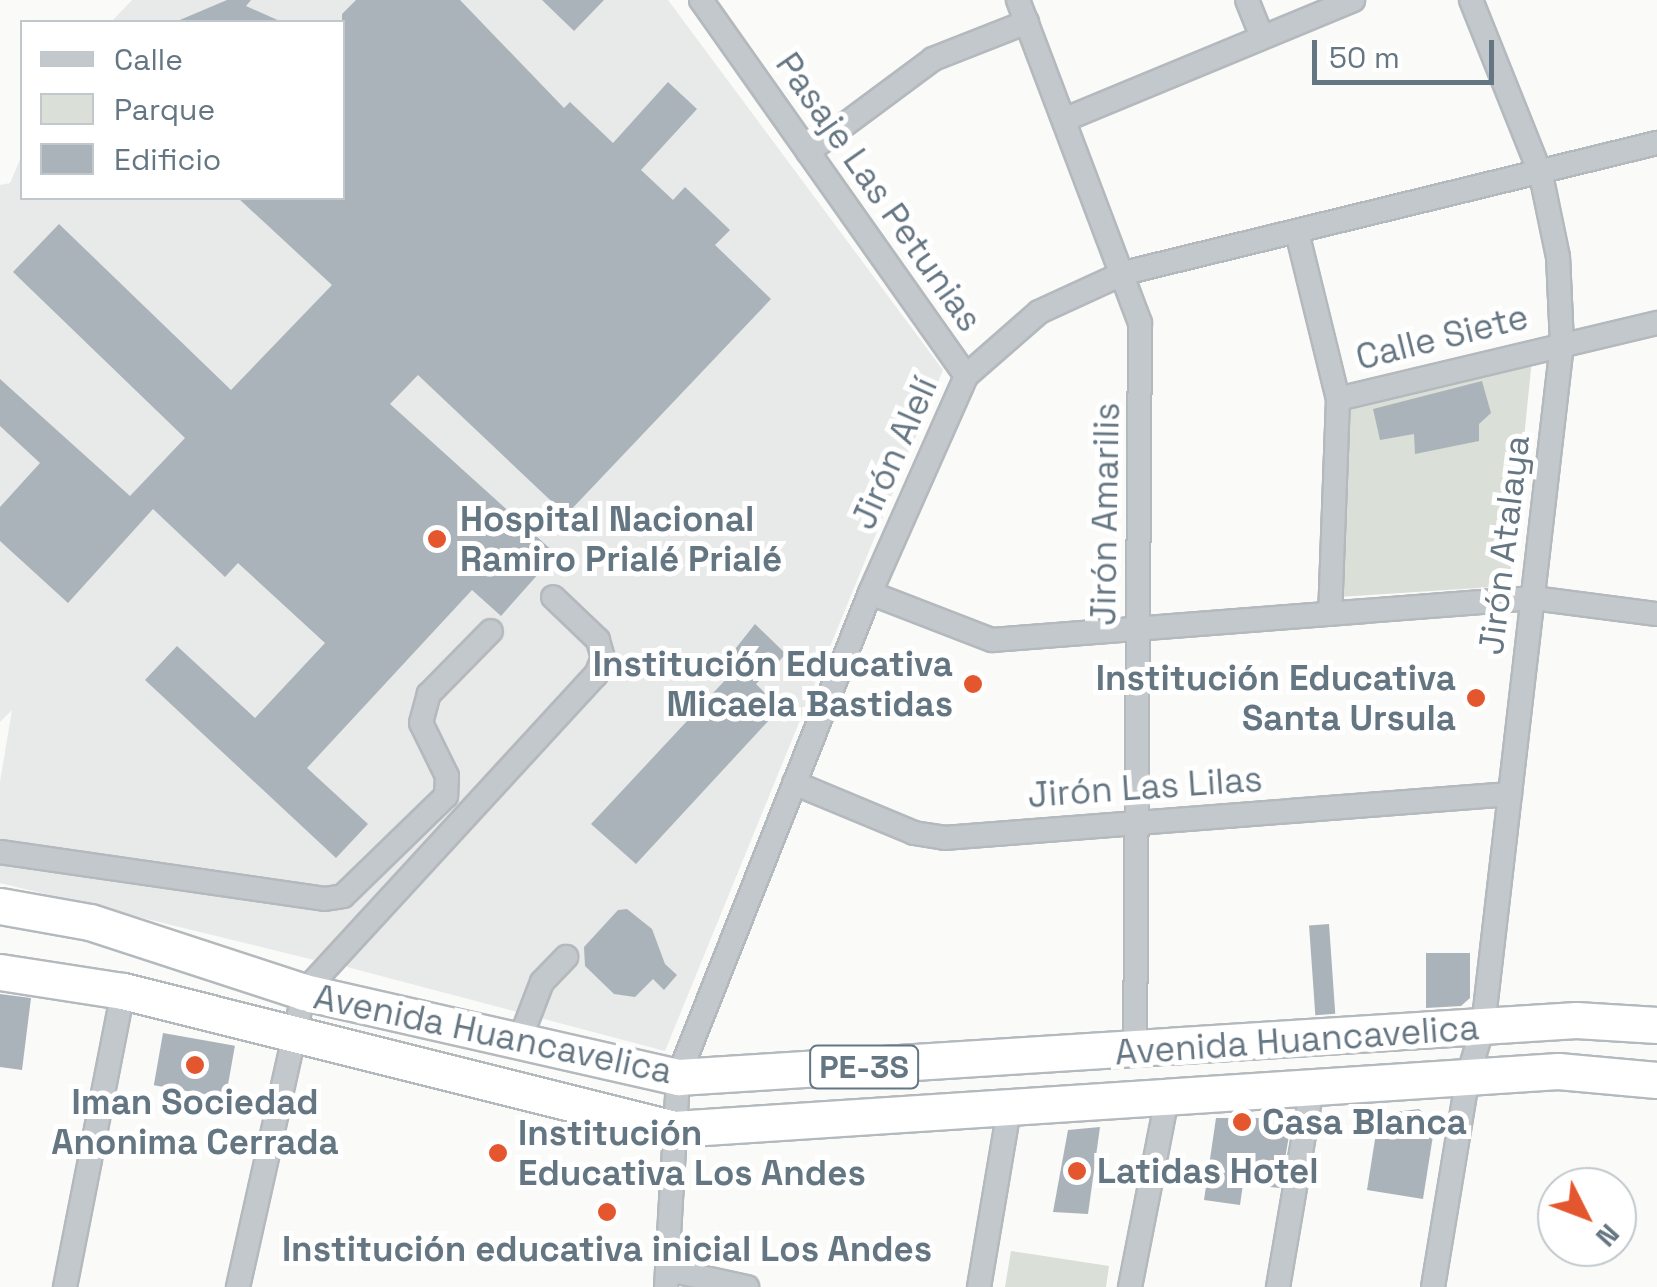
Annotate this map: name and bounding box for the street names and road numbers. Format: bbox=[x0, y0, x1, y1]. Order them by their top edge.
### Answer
street label: Pasaje Las Petunias bbox=[767, 45, 991, 339]
street label: Calle Siete bbox=[1352, 295, 1532, 379]
street label: Jirón Alelí bbox=[842, 370, 946, 536]
street label: Jirón Amarilis bbox=[1082, 402, 1128, 626]
street label: Jirón Atalaya bbox=[1470, 433, 1538, 657]
street label: Jirón Las Lilas bbox=[1026, 758, 1264, 816]
street label: Avenida Huancavelica bbox=[310, 975, 676, 1093]
street label: Avenida Huancavelica bbox=[1113, 1006, 1481, 1074]
road number: PE-3S bbox=[809, 1040, 919, 1094]

